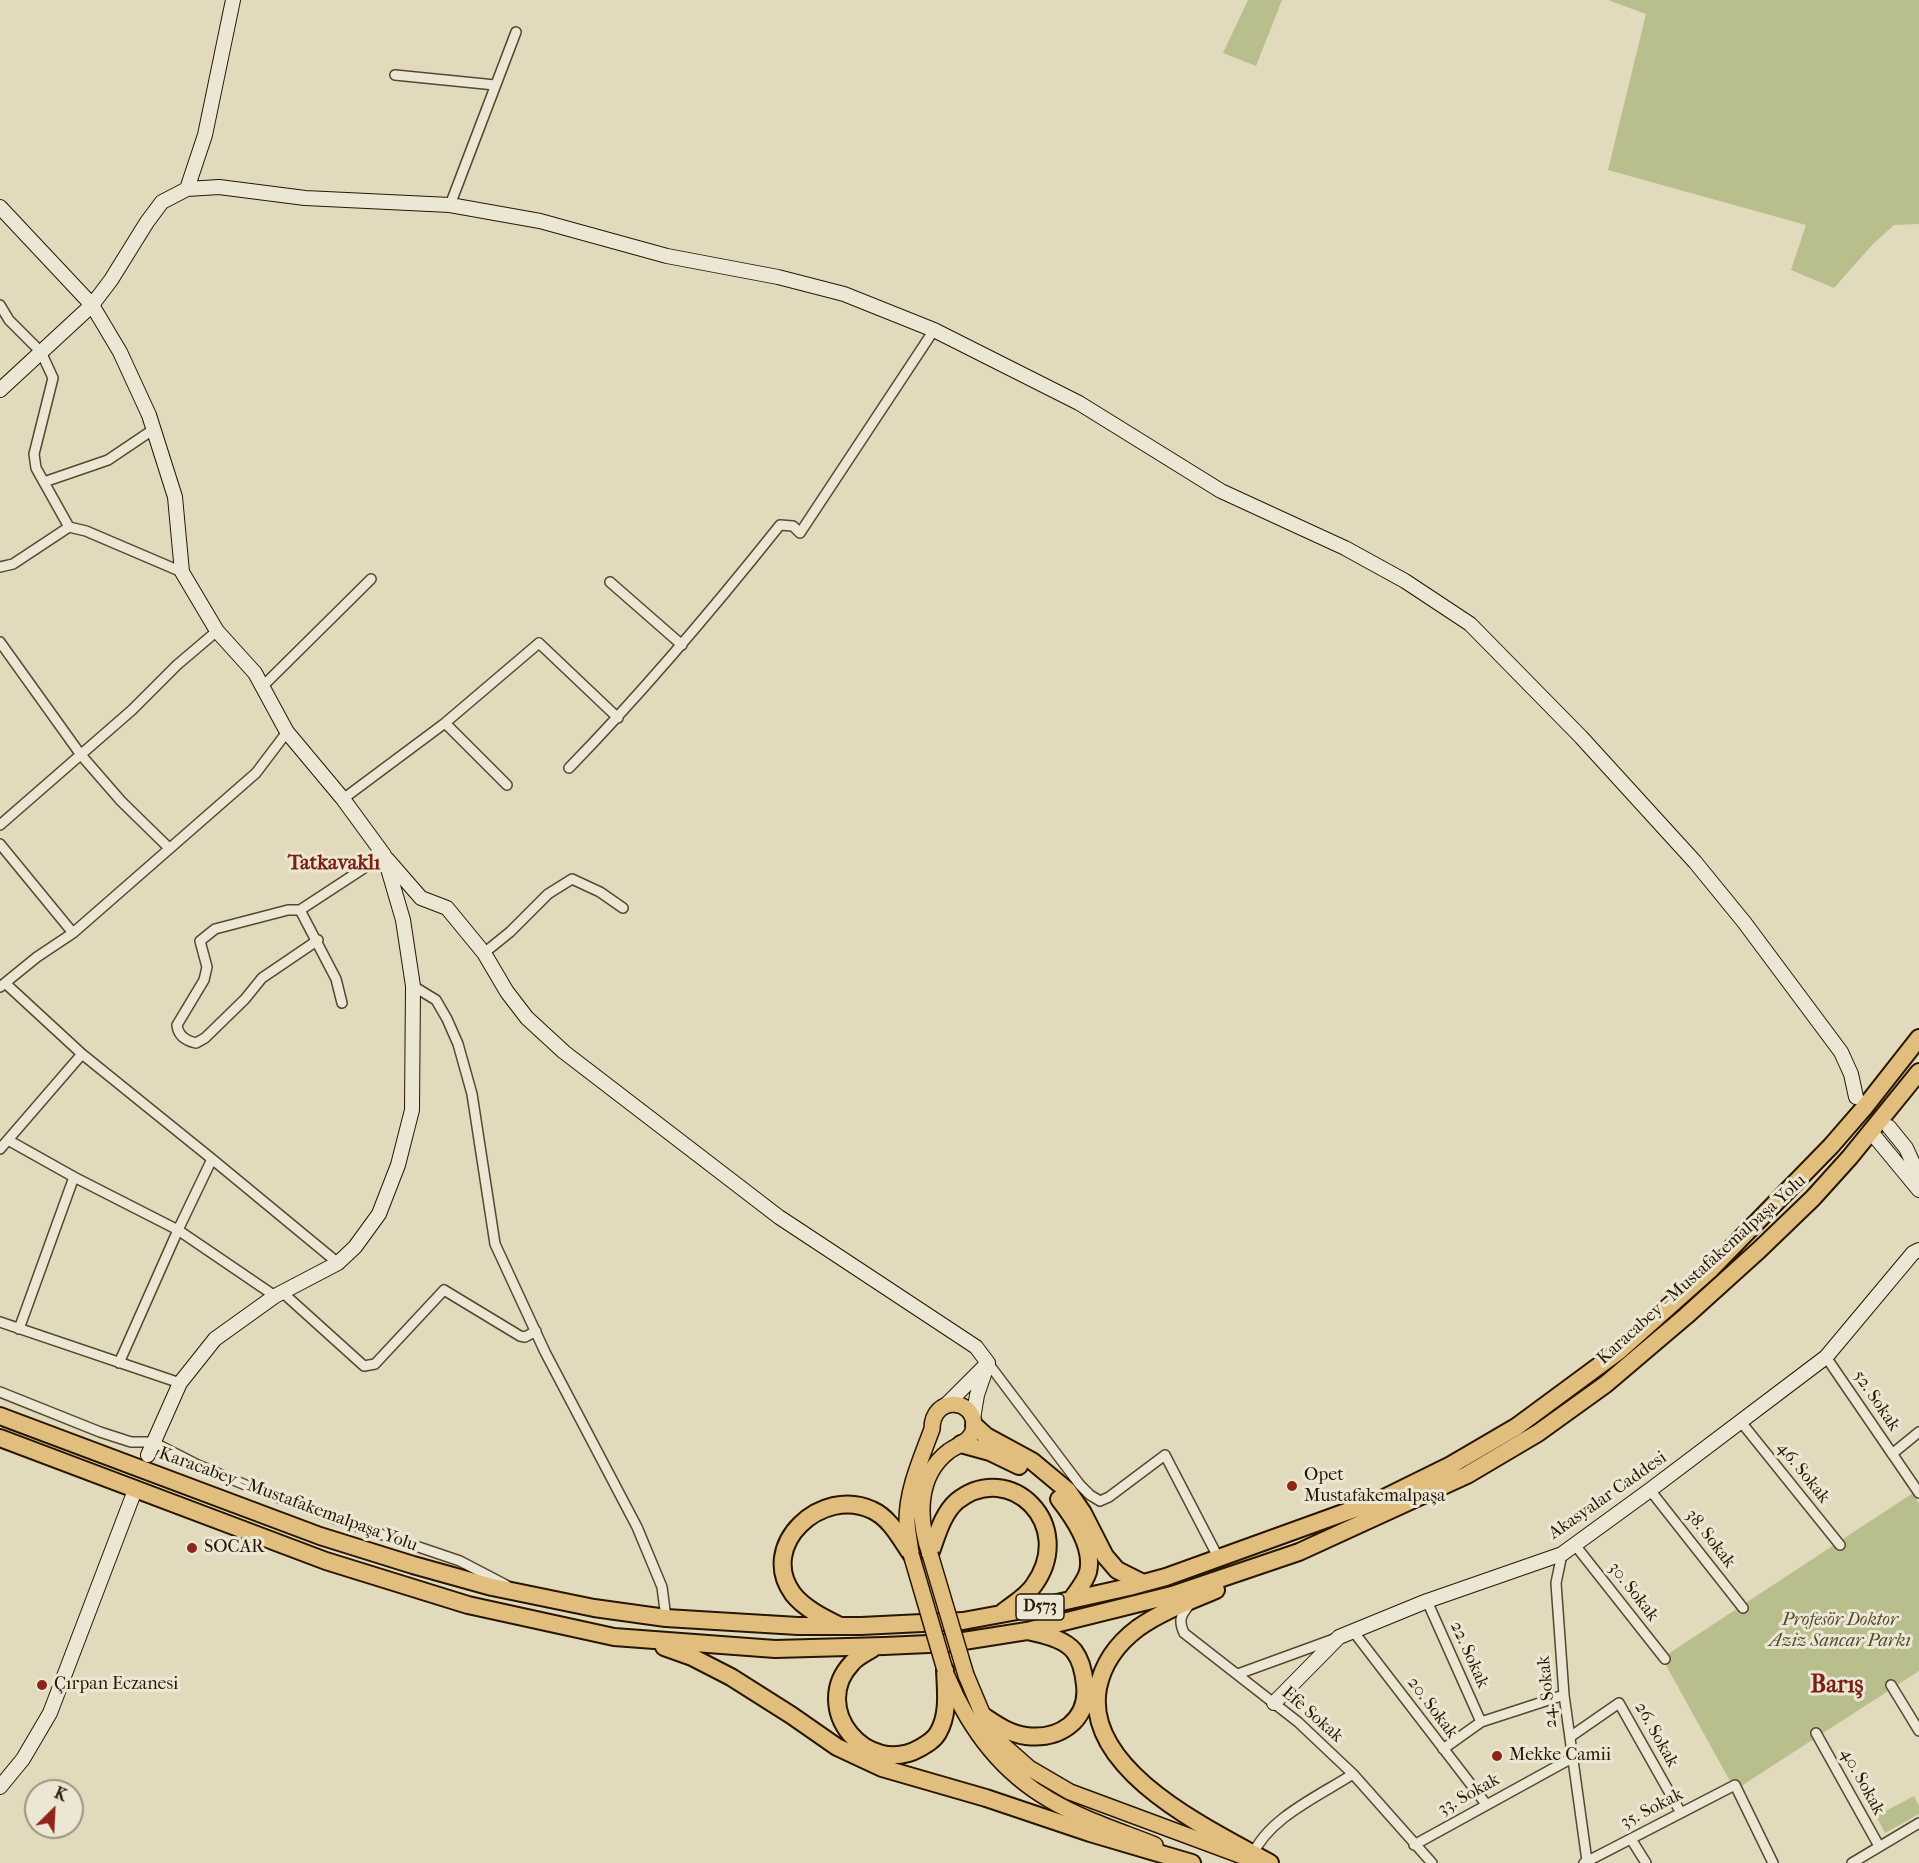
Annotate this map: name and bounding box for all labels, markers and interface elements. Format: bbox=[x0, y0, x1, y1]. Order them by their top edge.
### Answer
district label: Tatkavaklı bbox=[288, 851, 380, 877]
street label: Karacabey - Mustafakemalpaşa Yolu bbox=[1593, 1170, 1811, 1370]
street label: 52. Sokak bbox=[1848, 1366, 1904, 1436]
street label: 46. Sokak bbox=[1772, 1438, 1834, 1508]
street label: Karacabey - Mustafakemalpaşa Yolu bbox=[156, 1443, 420, 1557]
street label: Akasyalar Caddesi bbox=[1545, 1447, 1671, 1545]
place label: Opet Mustafakemalpaşa bbox=[1304, 1465, 1445, 1508]
marker: Opet Mustafakemalpaşa bbox=[1285, 1479, 1299, 1493]
street label: 38. Sokak bbox=[1680, 1505, 1740, 1573]
place label: SOCAR bbox=[204, 1537, 264, 1559]
marker: SOCAR bbox=[185, 1541, 199, 1555]
street label: 30. Sokak bbox=[1603, 1558, 1663, 1626]
road number: D573 bbox=[1016, 1594, 1064, 1620]
park label: Profesör Doktor Aziz Sancar Parkı bbox=[1769, 1610, 1911, 1652]
street label: 22. Sokak bbox=[1445, 1618, 1493, 1692]
street label: 24. Sokak bbox=[1533, 1655, 1563, 1729]
district label: Barış bbox=[1811, 1672, 1863, 1700]
street label: 20. Sokak bbox=[1402, 1673, 1462, 1743]
place label: Çırpan Eczanesi bbox=[54, 1674, 178, 1696]
marker: Çırpan Eczanesi bbox=[35, 1678, 49, 1692]
street label: Efe Sokak bbox=[1277, 1682, 1347, 1748]
street label: 26. Sokak bbox=[1629, 1699, 1683, 1771]
place label: Mekke Camii bbox=[1509, 1745, 1611, 1767]
street label: 40. Sokak bbox=[1835, 1745, 1889, 1819]
marker: Mekke Camii bbox=[1490, 1749, 1504, 1763]
street label: 33. Sokak bbox=[1434, 1769, 1504, 1821]
north arrow bbox=[24, 1779, 84, 1839]
text: K bbox=[52, 1783, 70, 1805]
street label: 35. Sokak bbox=[1617, 1784, 1687, 1834]

